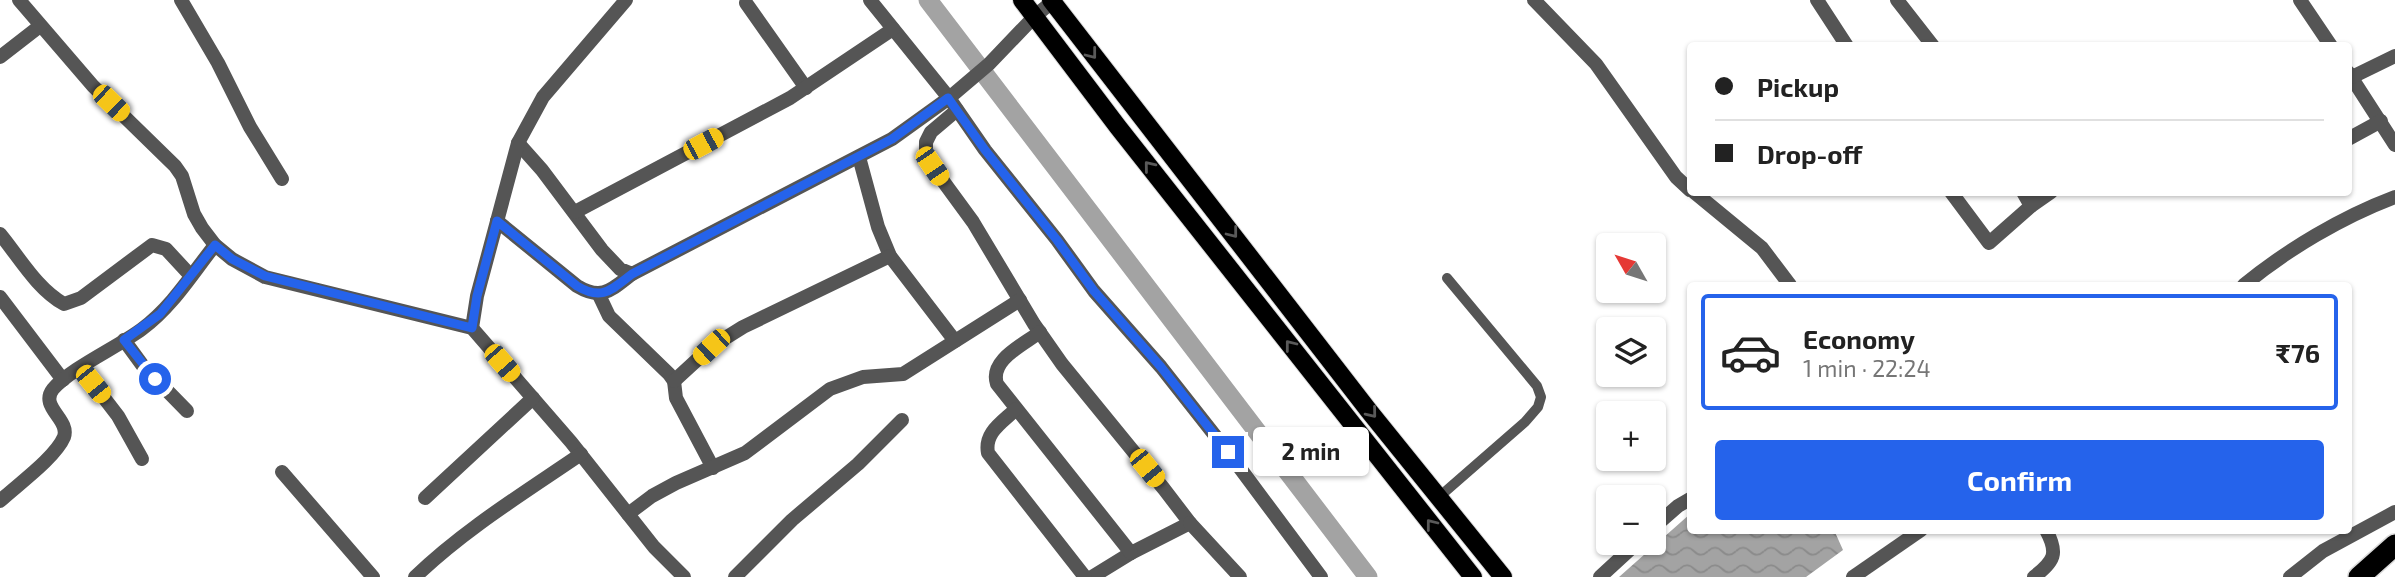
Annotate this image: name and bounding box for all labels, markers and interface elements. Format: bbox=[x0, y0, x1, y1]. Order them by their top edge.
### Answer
one-way arrow bbox=[1084, 46, 1097, 59]
text: Pickup bbox=[1757, 71, 1839, 102]
car bbox=[89, 81, 134, 125]
car bbox=[680, 125, 727, 163]
text: Drop-off bbox=[1757, 138, 1862, 169]
car bbox=[912, 143, 953, 189]
one-way arrow bbox=[1145, 162, 1158, 174]
one-way arrow bbox=[1224, 226, 1237, 238]
north arrow bbox=[1596, 233, 1666, 303]
map controls bbox=[1596, 233, 1666, 555]
button: layers bbox=[1596, 317, 1666, 387]
icon: car bbox=[1719, 321, 1782, 384]
text: Economy bbox=[1803, 323, 1915, 354]
car bbox=[689, 325, 734, 369]
text: ₹76 bbox=[2276, 337, 2320, 368]
car bbox=[481, 340, 524, 386]
one-way arrow bbox=[1286, 340, 1299, 352]
text: 1 min · 22:24 bbox=[1803, 354, 1931, 382]
car bbox=[72, 361, 115, 407]
route start bbox=[139, 363, 171, 395]
button: + bbox=[1596, 401, 1666, 471]
one-way arrow bbox=[1363, 406, 1376, 418]
callout: 2 min bbox=[1252, 428, 1368, 476]
route end bbox=[1212, 436, 1244, 468]
text: 2 min bbox=[1282, 437, 1340, 465]
button: Confirm bbox=[1715, 440, 2324, 520]
car bbox=[1126, 445, 1169, 491]
button: − bbox=[1596, 485, 1666, 555]
one-way arrow bbox=[1426, 519, 1439, 531]

